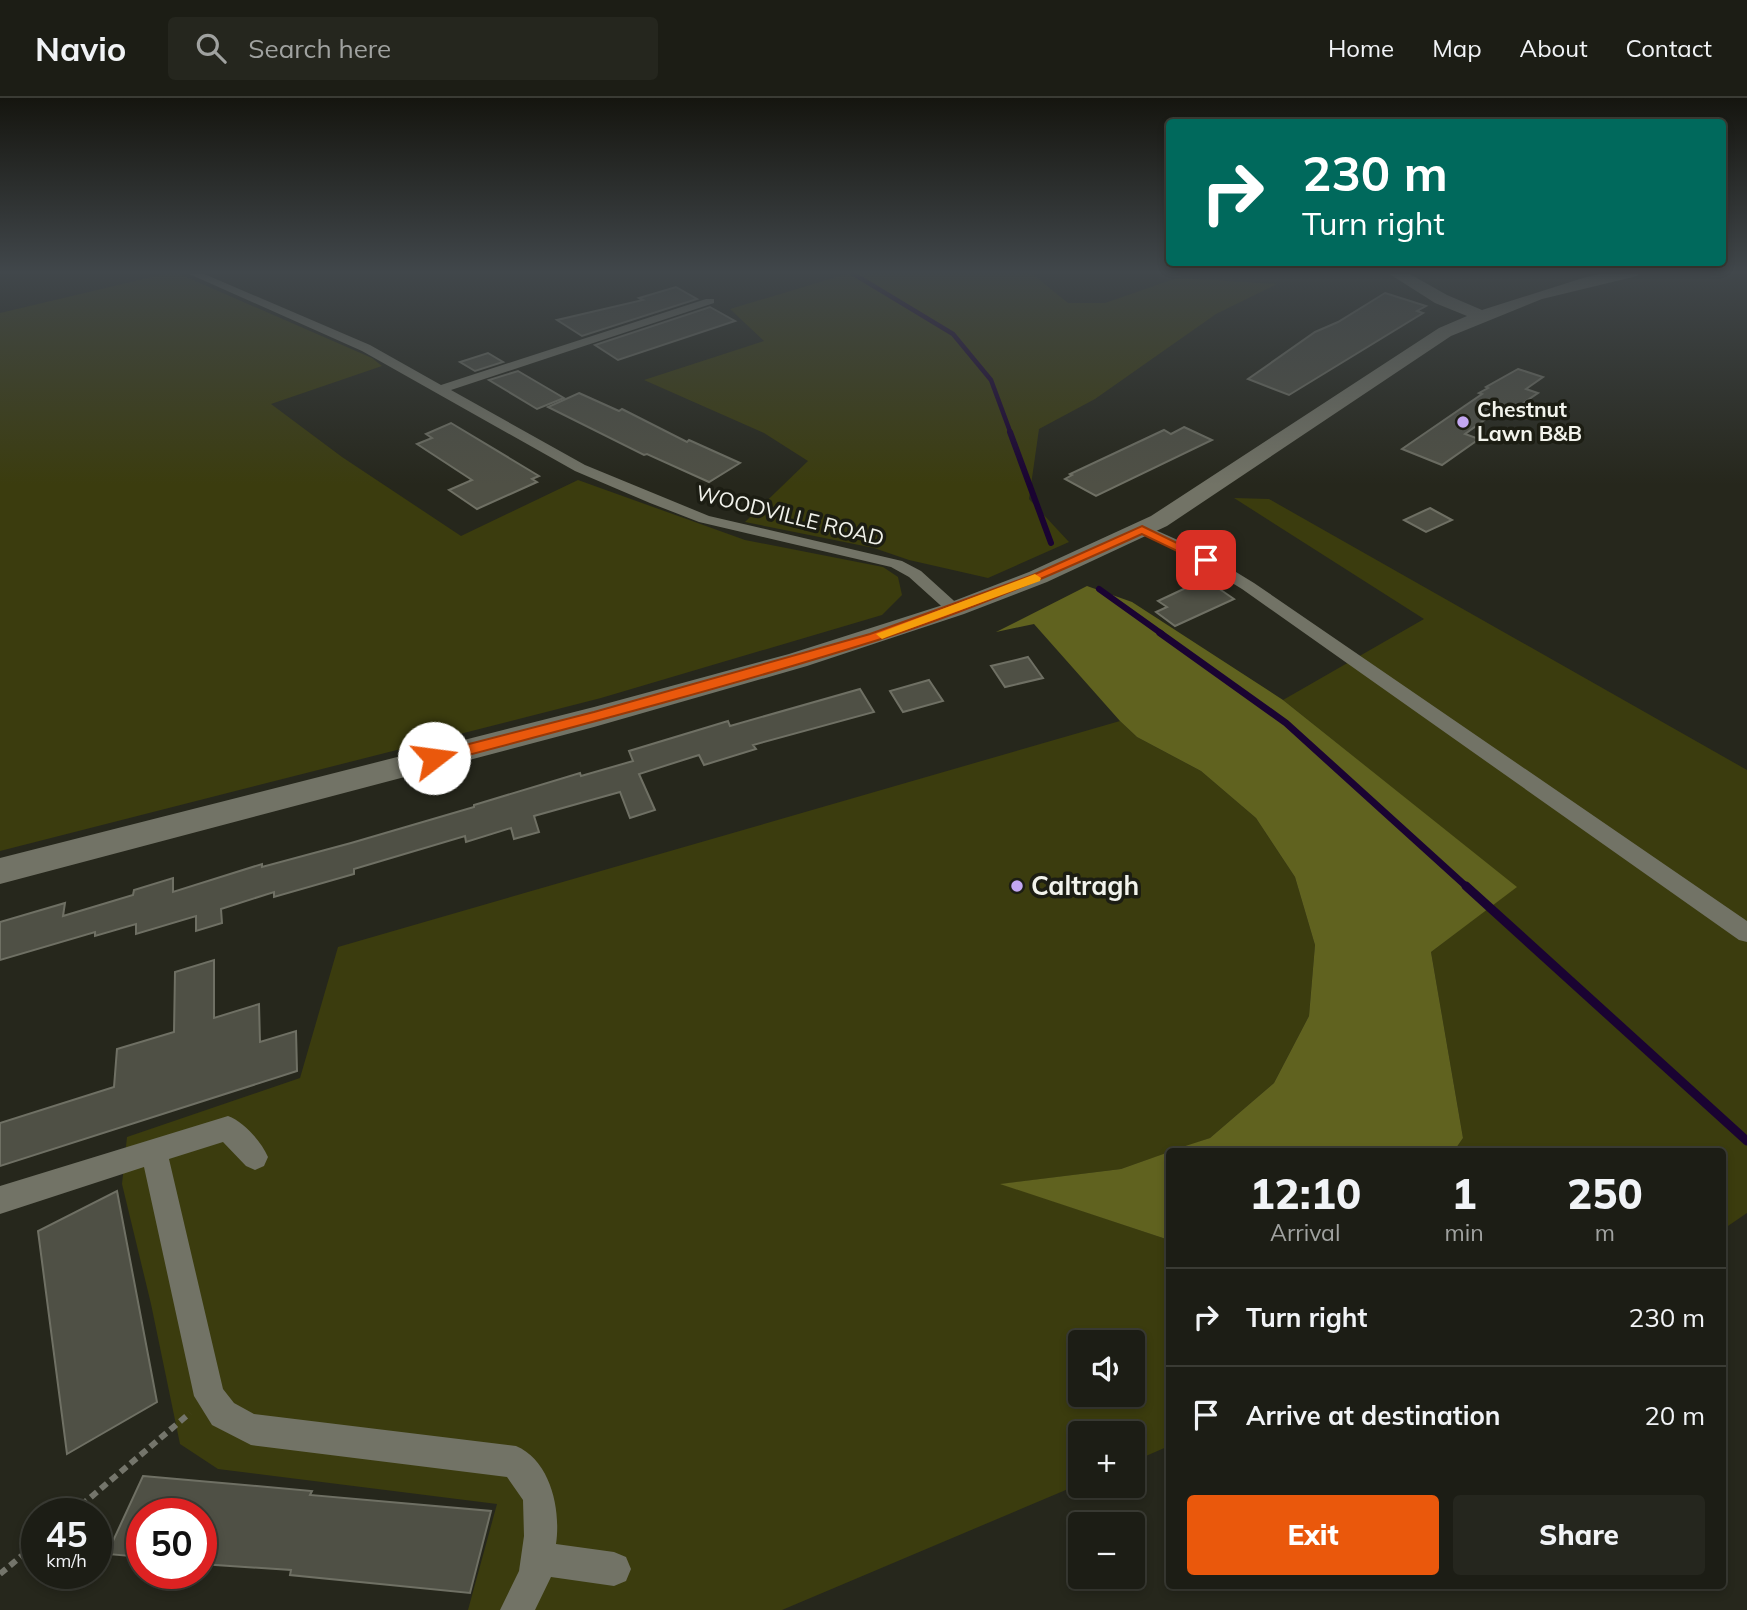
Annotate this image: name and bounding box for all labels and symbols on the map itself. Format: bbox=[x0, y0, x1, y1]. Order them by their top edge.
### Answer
place label: Chestnut Lawn B&B bbox=[1477, 396, 1582, 446]
marker: Chestnut Lawn B&B bbox=[1455, 414, 1471, 430]
street label: WOODVILLE ROAD bbox=[693, 479, 887, 551]
pin bbox=[1176, 530, 1236, 590]
position arrow bbox=[397, 721, 471, 795]
place label: Caltragh bbox=[1031, 869, 1139, 902]
marker: Caltragh bbox=[1009, 878, 1025, 894]
speed limit sign: 50 bbox=[126, 1498, 217, 1589]

